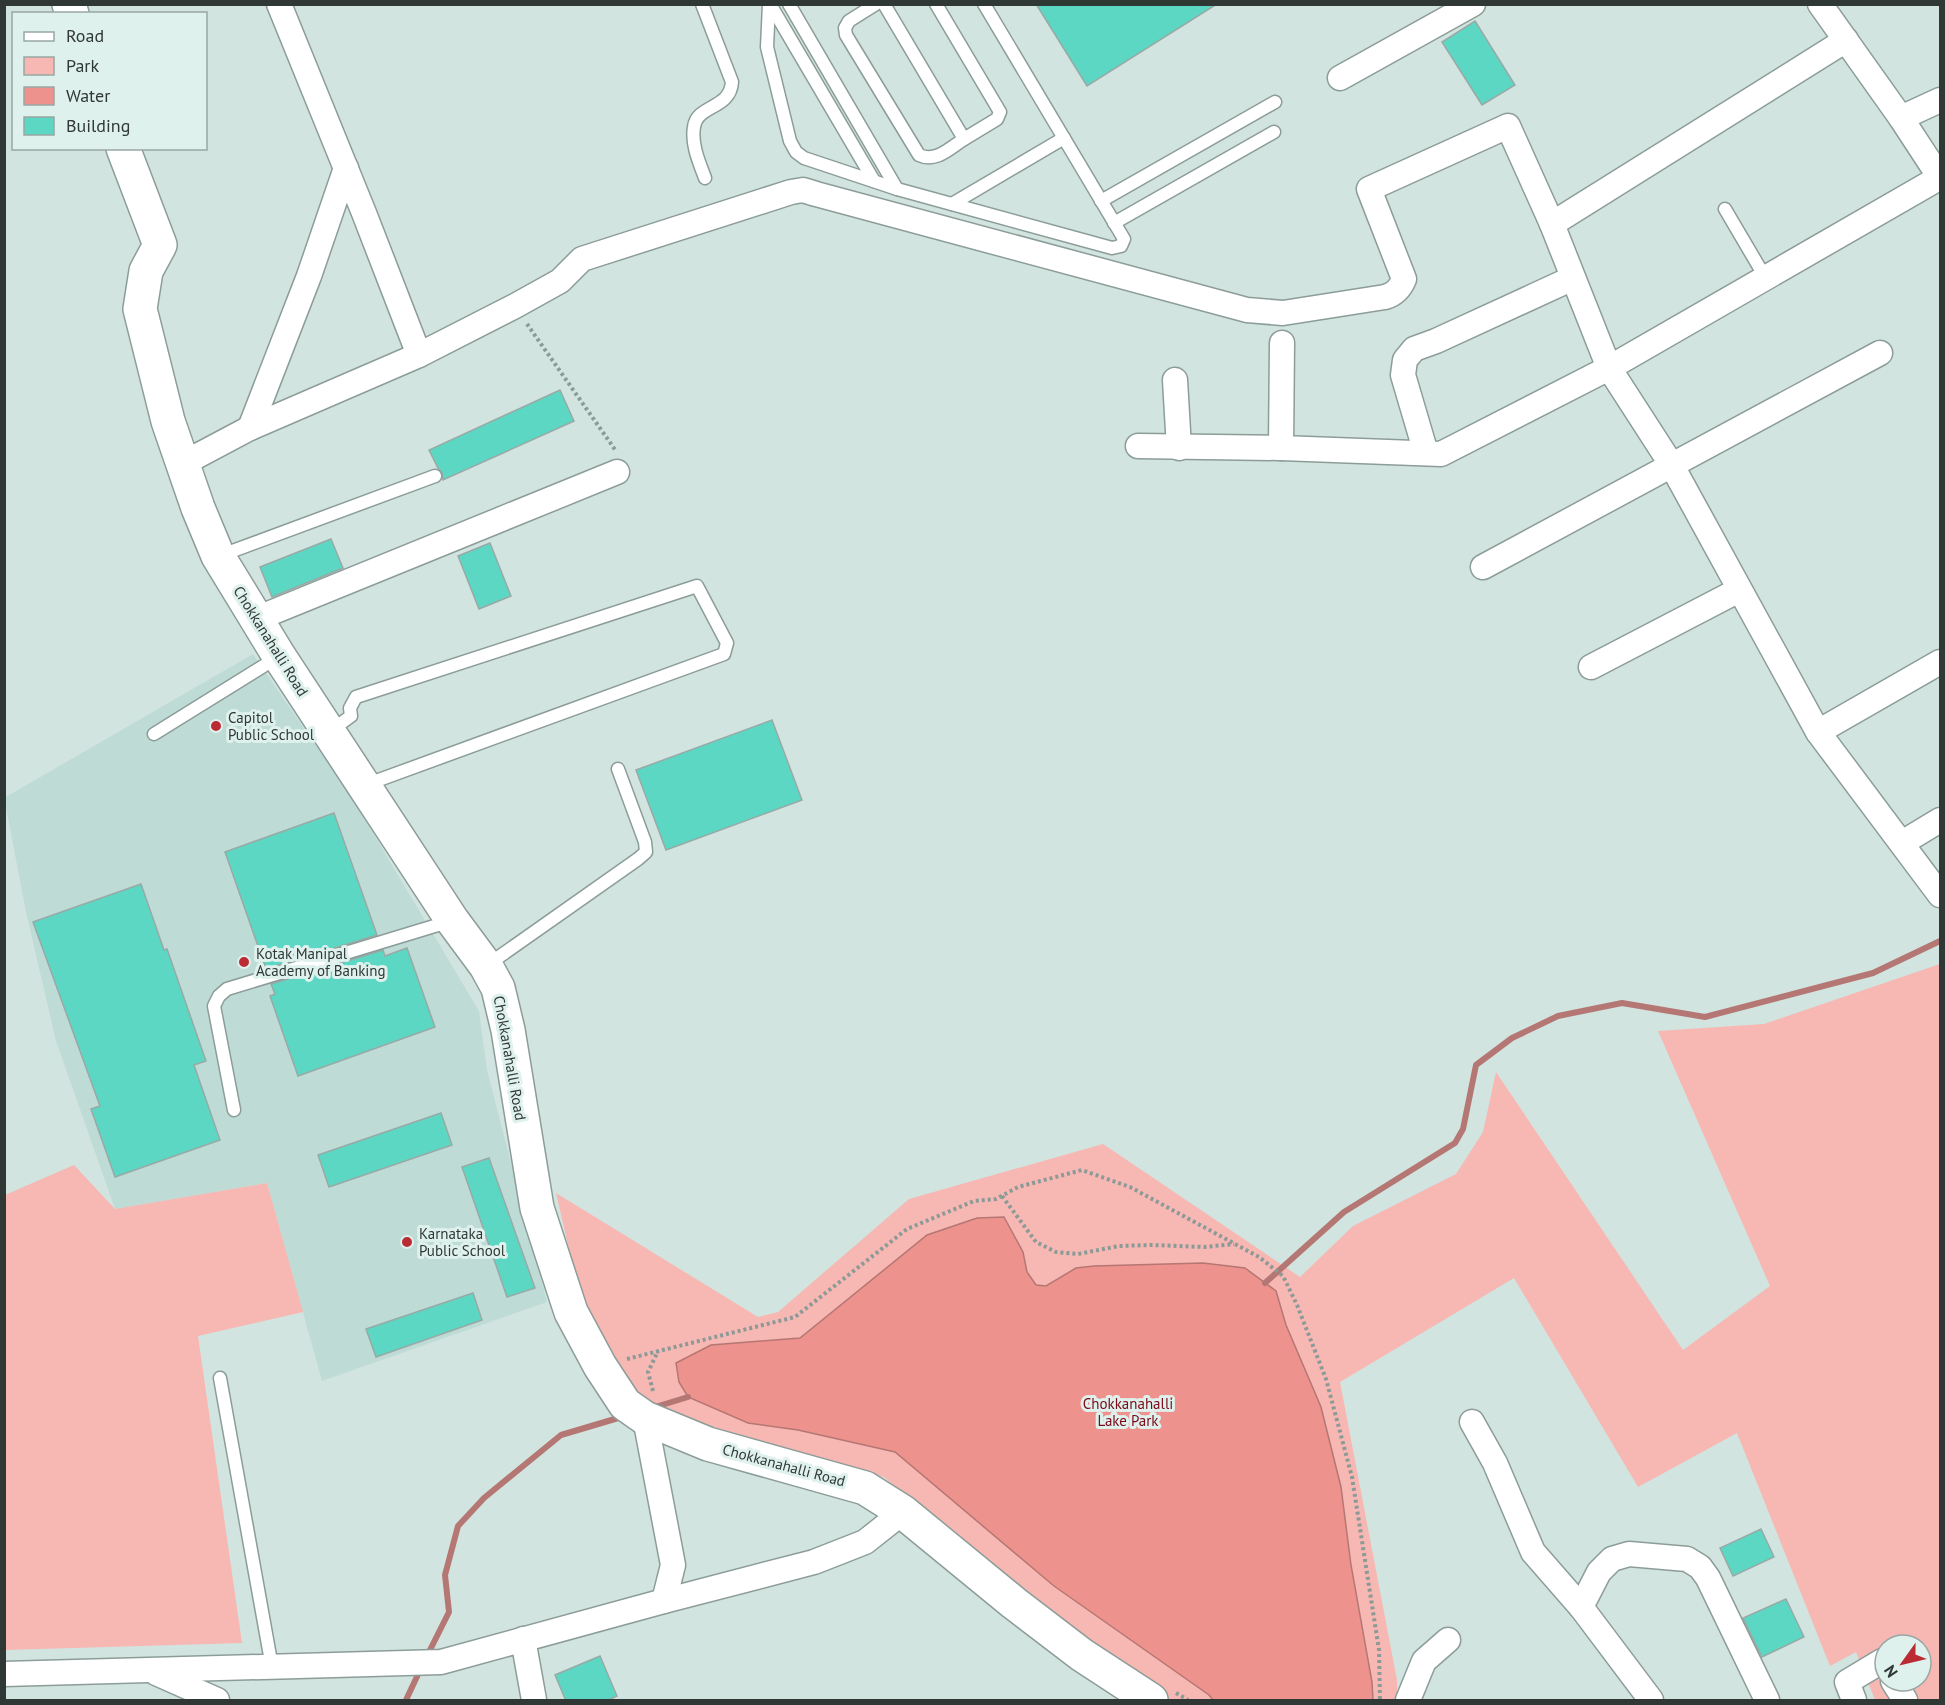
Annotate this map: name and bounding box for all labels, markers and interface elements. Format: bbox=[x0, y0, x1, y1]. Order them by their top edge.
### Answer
legend bbox=[12, 12, 207, 150]
text: Road bbox=[66, 24, 104, 47]
text: Park bbox=[66, 54, 99, 77]
text: Water bbox=[66, 84, 110, 107]
text: Building bbox=[66, 114, 130, 137]
street label: Chokkanahalli Road bbox=[229, 582, 313, 700]
place label: Capitol Public School bbox=[228, 708, 315, 744]
marker: Capitol Public School bbox=[209, 719, 223, 733]
place label: Kotak Manipal Academy of Banking bbox=[256, 944, 386, 980]
marker: Kotak Manipal Academy of Banking bbox=[237, 955, 251, 969]
street label: Chokkanahalli Road bbox=[490, 994, 530, 1122]
place label: Karnataka Public School bbox=[419, 1224, 506, 1260]
marker: Karnataka Public School bbox=[400, 1235, 414, 1249]
park label: Chokkanahalli Lake Park bbox=[1083, 1394, 1173, 1430]
street label: Chokkanahalli Road bbox=[720, 1439, 848, 1491]
north arrow bbox=[1873, 1633, 1933, 1693]
text: N bbox=[1879, 1661, 1902, 1681]

